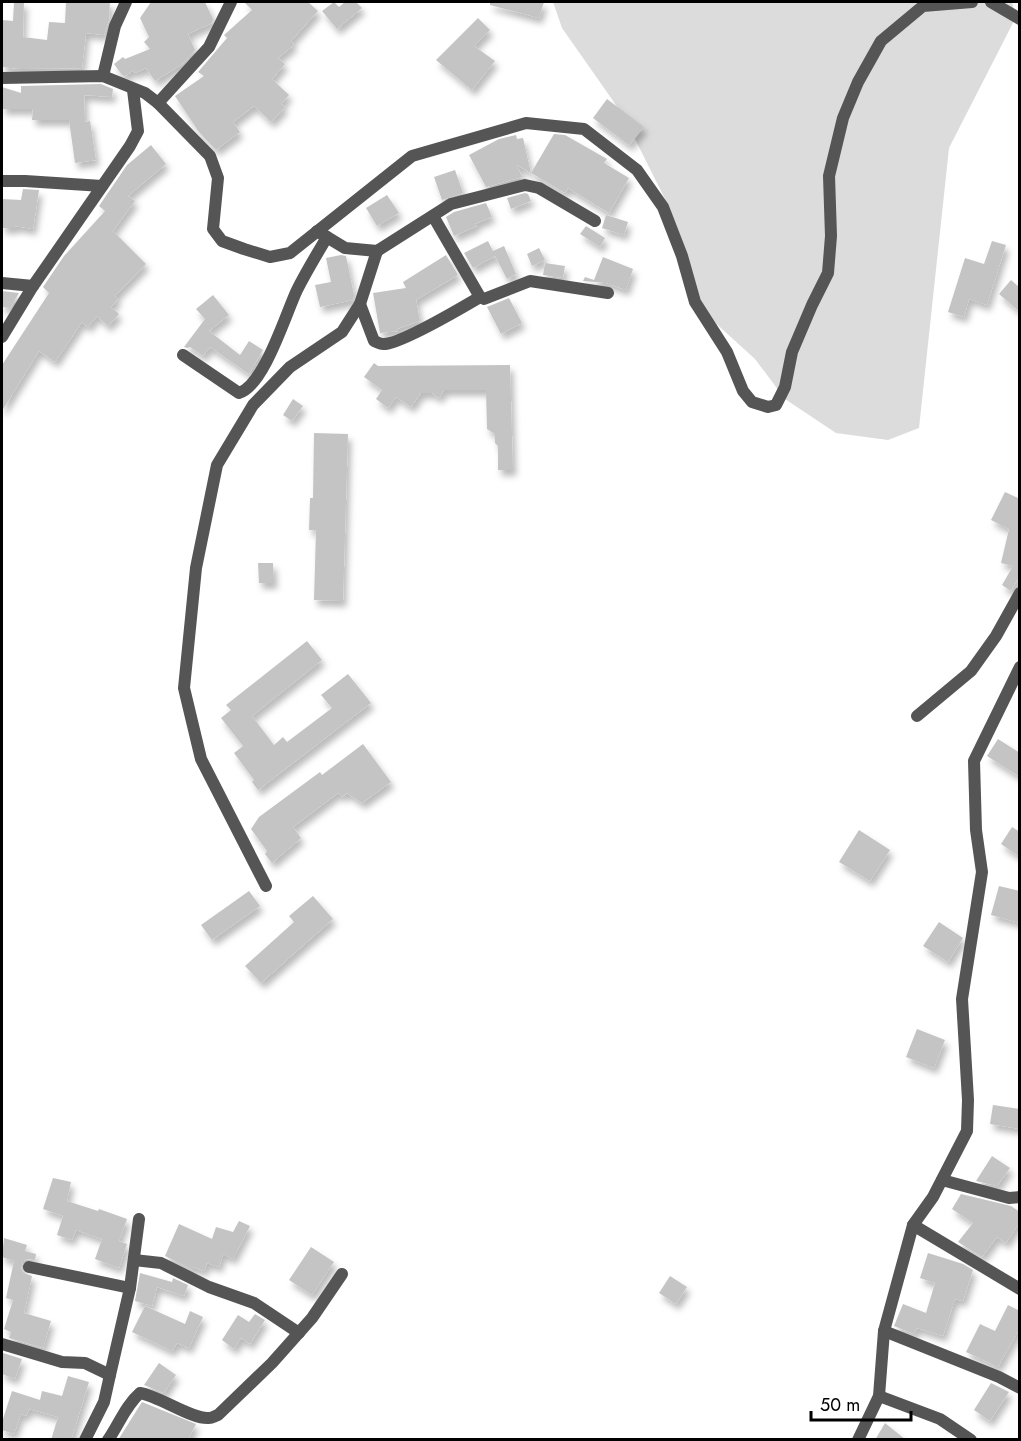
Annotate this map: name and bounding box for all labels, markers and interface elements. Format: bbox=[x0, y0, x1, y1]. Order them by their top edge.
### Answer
scale bar bbox=[811, 1384, 912, 1422]
text: 50 m bbox=[820, 1392, 860, 1418]

